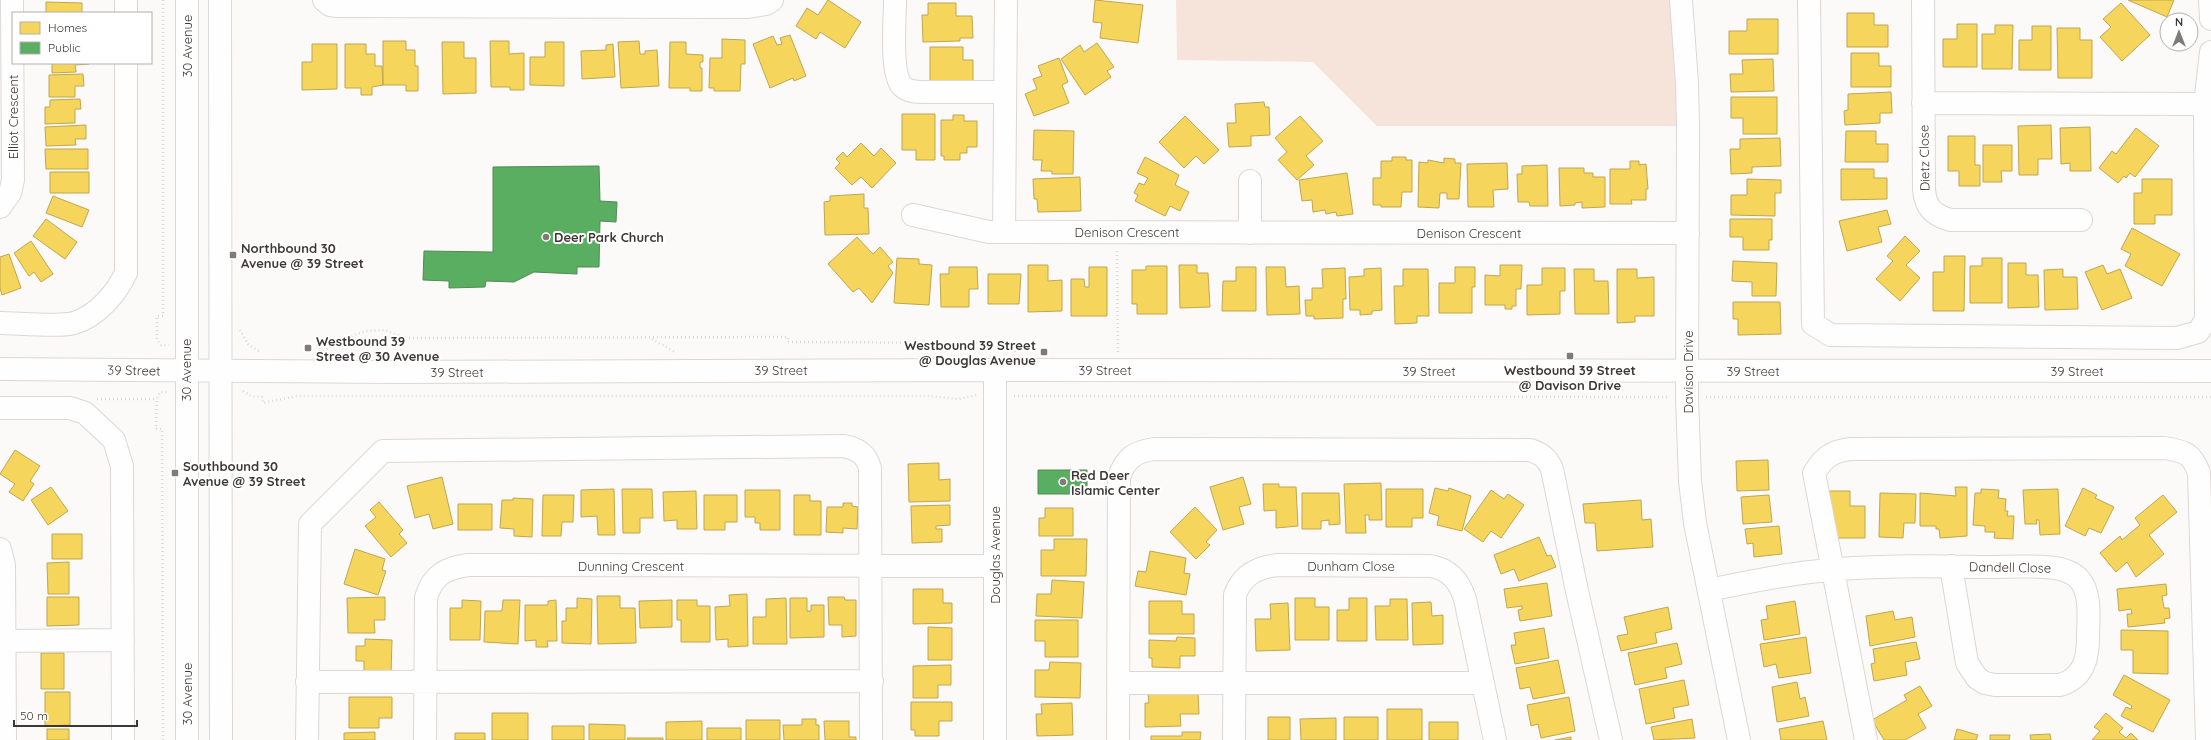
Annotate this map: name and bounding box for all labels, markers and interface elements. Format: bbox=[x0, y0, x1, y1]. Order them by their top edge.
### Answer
legend bbox=[12, 12, 152, 64]
north arrow bbox=[2159, 12, 2199, 52]
street label: 30 Avenue bbox=[179, 15, 195, 77]
text: N bbox=[2175, 15, 2183, 29]
text: Homes bbox=[48, 20, 88, 35]
text: Public bbox=[48, 40, 81, 55]
street label: Elliot Crescent bbox=[5, 75, 21, 159]
street label: Dietz Close bbox=[1915, 125, 1933, 191]
street label: Denison Crescent bbox=[1075, 224, 1179, 240]
street label: Denison Crescent bbox=[1417, 225, 1521, 241]
place label: Deer Park Church bbox=[554, 229, 664, 245]
marker: Deer Park Church bbox=[541, 232, 551, 242]
place label: Northbound 30 Avenue @ 39 Street bbox=[241, 240, 364, 271]
marker: Northbound 30 Avenue @ 39 Street bbox=[228, 250, 238, 260]
street label: Davison Drive bbox=[1680, 330, 1696, 414]
place label: Westbound 39 Street @ 30 Avenue bbox=[316, 333, 440, 364]
place label: Westbound 39 Street @ Douglas Avenue bbox=[904, 337, 1036, 368]
street label: 30 Avenue bbox=[178, 339, 194, 401]
marker: Westbound 39 Street @ 30 Avenue bbox=[303, 343, 313, 353]
marker: Westbound 39 Street @ Douglas Avenue bbox=[1039, 347, 1049, 357]
marker: Westbound 39 Street @ Davison Drive bbox=[1565, 351, 1575, 361]
street label: 39 Street bbox=[107, 362, 161, 378]
street label: 39 Street bbox=[754, 362, 808, 378]
street label: 39 Street bbox=[1078, 362, 1132, 378]
place label: Westbound 39 Street @ Davison Drive bbox=[1504, 362, 1636, 393]
street label: 39 Street bbox=[1402, 363, 1456, 379]
street label: 39 Street bbox=[1726, 363, 1780, 379]
street label: 39 Street bbox=[2050, 363, 2104, 379]
street label: 39 Street bbox=[430, 364, 484, 380]
place label: Southbound 30 Avenue @ 39 Street bbox=[183, 458, 306, 489]
place label: Red Deer Islamic Center bbox=[1071, 467, 1160, 498]
marker: Southbound 30 Avenue @ 39 Street bbox=[170, 468, 180, 478]
marker: Red Deer Islamic Center bbox=[1058, 477, 1068, 487]
street label: Douglas Avenue bbox=[987, 506, 1003, 604]
street label: Dunning Crescent bbox=[578, 558, 684, 574]
street label: Dunham Close bbox=[1307, 558, 1395, 574]
street label: Dandell Close bbox=[1969, 558, 2051, 576]
street label: 30 Avenue bbox=[179, 663, 195, 725]
scale bar bbox=[14, 702, 137, 728]
text: 50 m bbox=[20, 708, 48, 723]

